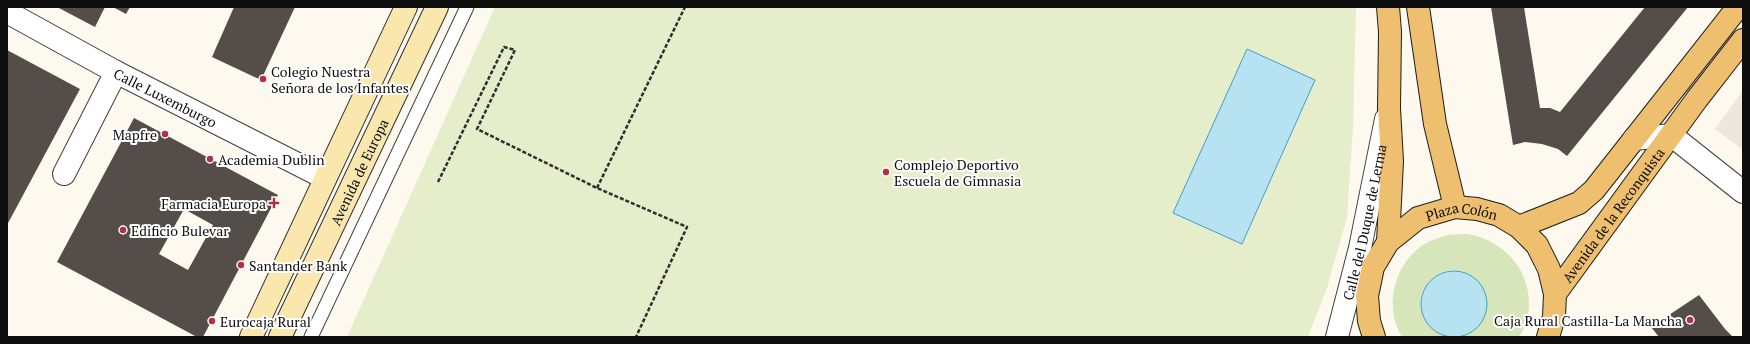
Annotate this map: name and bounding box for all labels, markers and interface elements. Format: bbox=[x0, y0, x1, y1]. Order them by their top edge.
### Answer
place label: Colegio Nuestra Señora de los Infantes bbox=[271, 62, 409, 97]
street label: Calle Luxemburgo bbox=[111, 63, 221, 131]
marker: Colegio Nuestra Señora de los Infantes bbox=[258, 74, 268, 84]
street label: Avenida de Europa bbox=[325, 115, 392, 228]
place label: Mapfre bbox=[113, 125, 157, 144]
marker: Mapfre bbox=[160, 129, 170, 139]
street label: Calle del Duque de Lerma bbox=[1337, 143, 1390, 302]
street label: Avenida de la Reconquista bbox=[1557, 143, 1668, 286]
place label: Academia Dublin bbox=[218, 150, 325, 169]
marker: Academia Dublin bbox=[205, 154, 215, 164]
place label: Complejo Deportivo Escuela de Gimnasia bbox=[894, 155, 1021, 190]
marker: Complejo Deportivo Escuela de Gimnasia bbox=[881, 167, 891, 177]
place label: Farmacia Europa bbox=[161, 194, 266, 213]
street label: Plaza Colón bbox=[1423, 197, 1501, 225]
marker: Farmacia Europa bbox=[269, 198, 279, 208]
place label: Edificio Bulevar bbox=[131, 221, 229, 240]
marker: Edificio Bulevar bbox=[118, 225, 128, 235]
place label: Santander Bank bbox=[249, 256, 348, 275]
marker: Santander Bank bbox=[236, 260, 246, 270]
place label: Caja Rural Castilla-La Mancha bbox=[1494, 311, 1682, 330]
place label: Eurocaja Rural bbox=[220, 312, 311, 331]
marker: Caja Rural Castilla-La Mancha bbox=[1685, 315, 1695, 325]
marker: Eurocaja Rural bbox=[207, 316, 217, 326]

